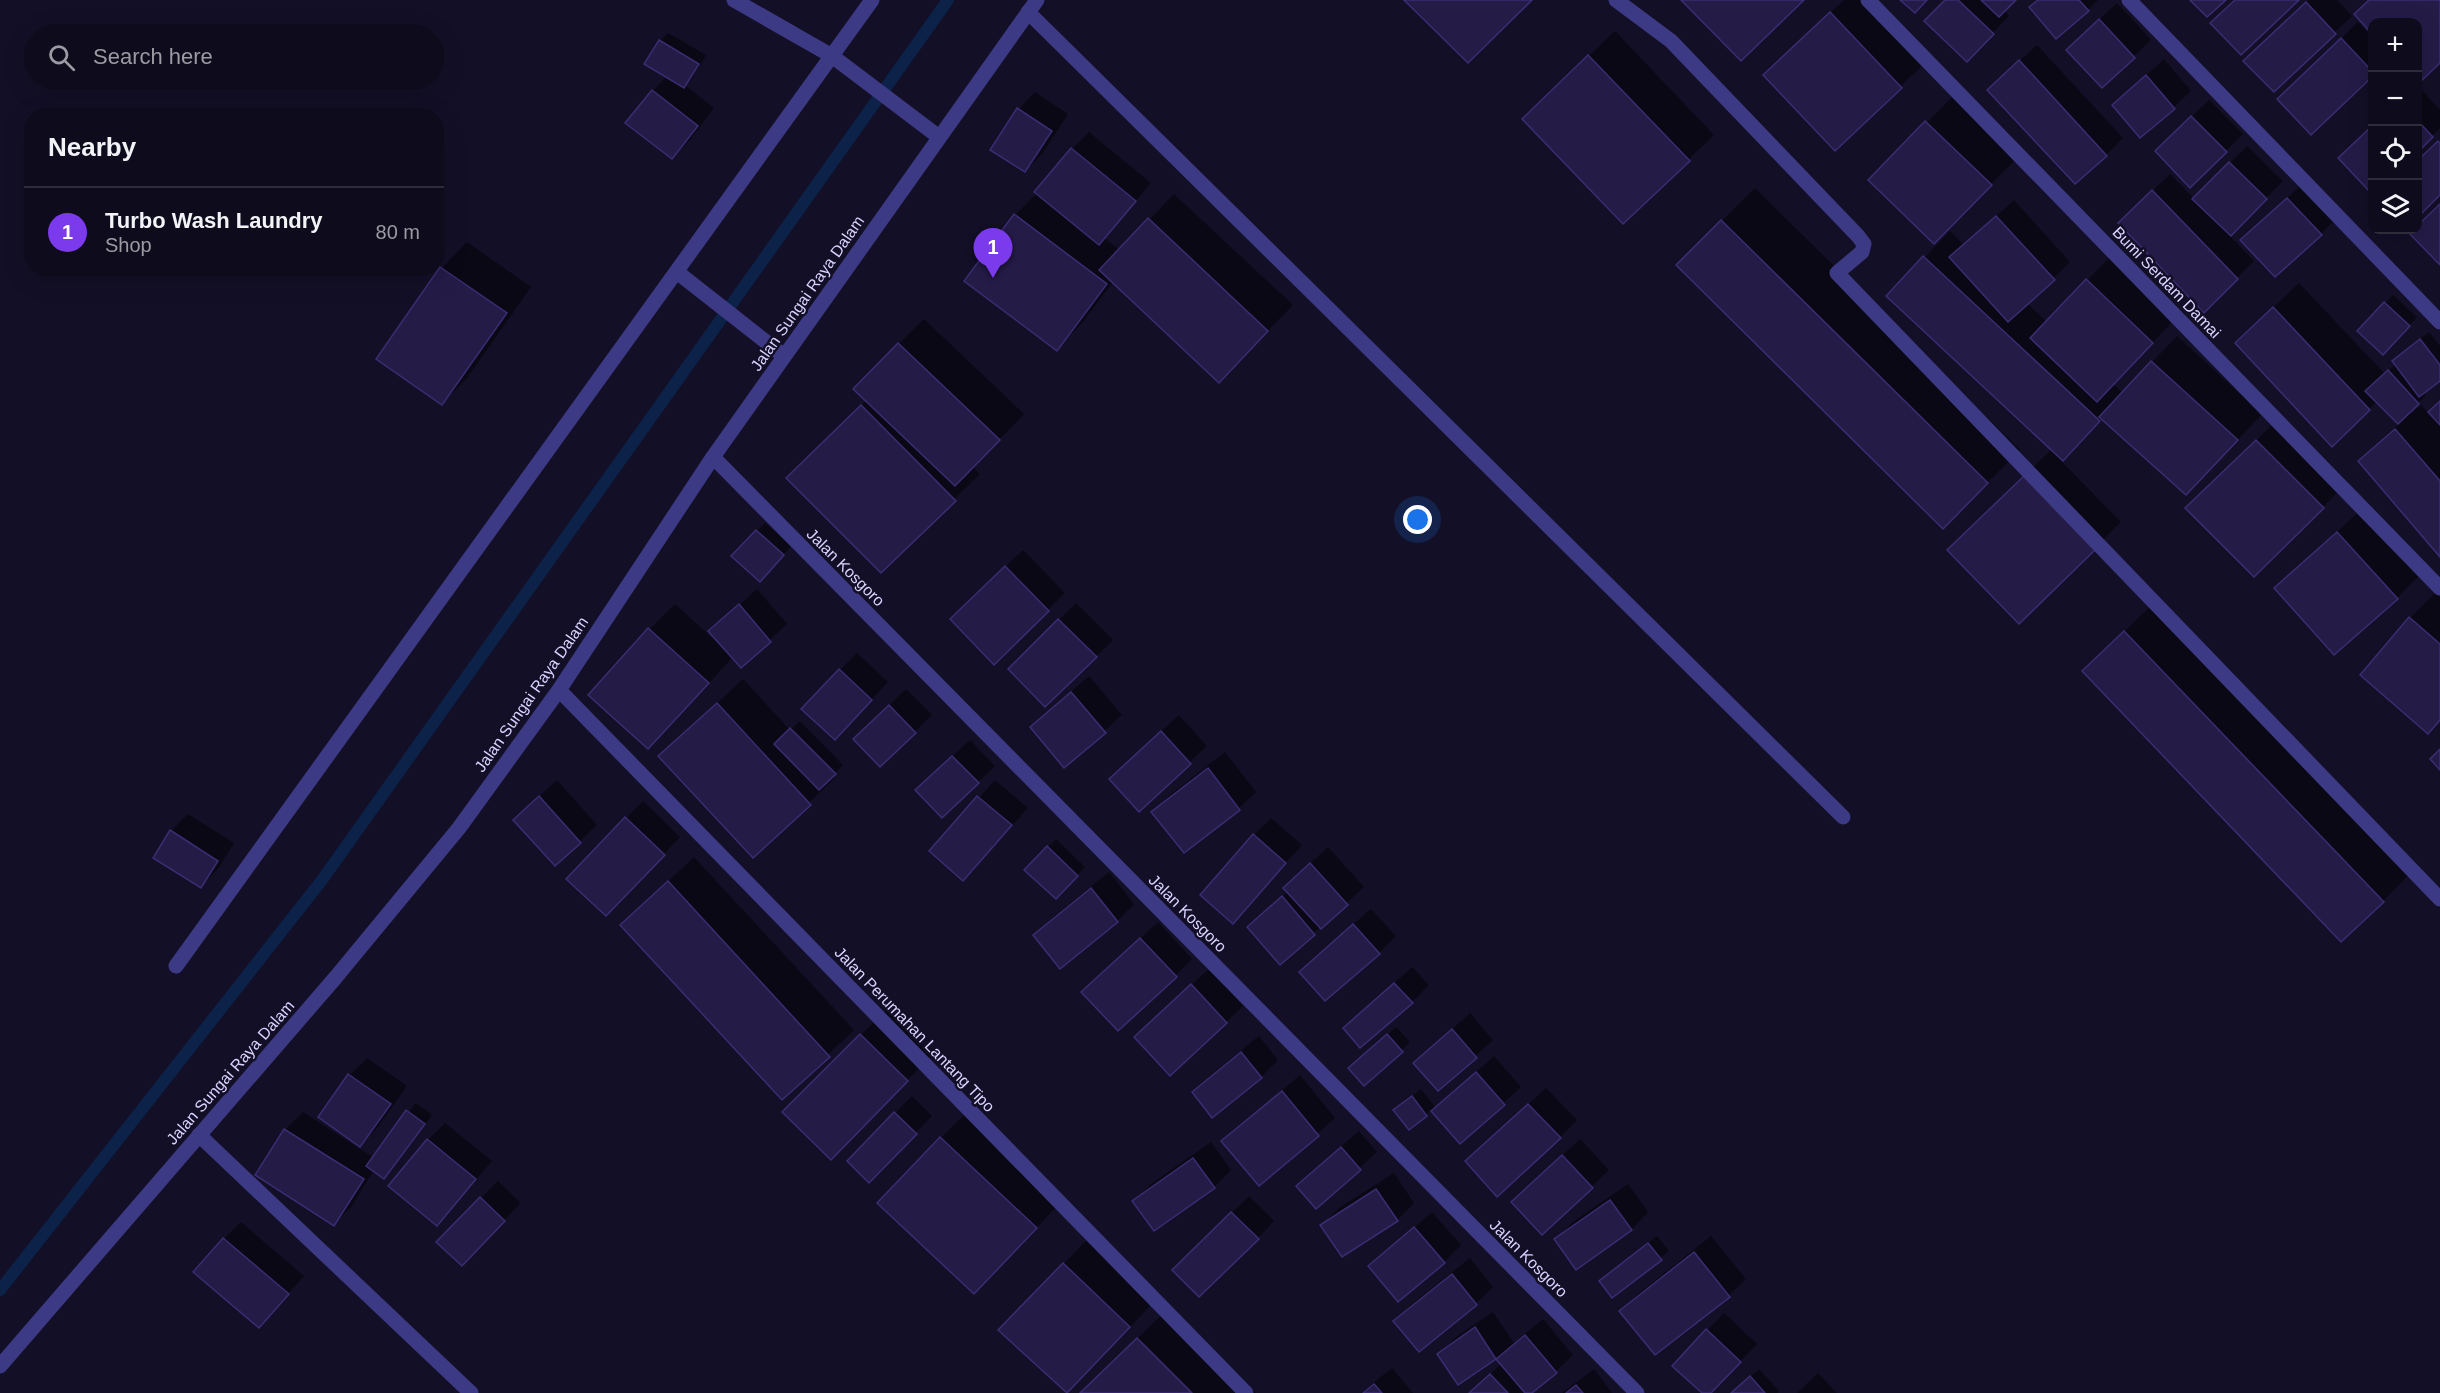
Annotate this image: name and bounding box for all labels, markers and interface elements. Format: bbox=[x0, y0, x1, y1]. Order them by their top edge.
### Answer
map controls bbox=[2368, 18, 2422, 234]
button: + bbox=[2368, 18, 2422, 72]
search box bbox=[24, 24, 444, 90]
icon: search bbox=[45, 41, 78, 74]
text: Search here bbox=[93, 44, 213, 69]
button: − bbox=[2368, 72, 2422, 126]
button: locate bbox=[2368, 126, 2422, 180]
text: Nearby bbox=[48, 132, 136, 162]
button: layers bbox=[2368, 180, 2422, 234]
text: Turbo Wash Laundry bbox=[105, 208, 323, 233]
street label: Jalan Sungai Raya Dalam bbox=[747, 213, 867, 374]
text: 1 bbox=[62, 221, 73, 243]
text: 80 m bbox=[376, 221, 420, 243]
street label: Bumi Serdam Damai bbox=[2109, 223, 2224, 341]
pin: 1 bbox=[974, 228, 1012, 278]
text: Shop bbox=[105, 234, 152, 256]
your location bbox=[1403, 505, 1432, 534]
street label: Jalan Kosgoro bbox=[803, 525, 888, 610]
street label: Jalan Sungai Raya Dalam bbox=[471, 614, 591, 775]
street label: Jalan Kosgoro bbox=[1145, 871, 1230, 956]
street label: Jalan Perumahan Lantang Tipo bbox=[831, 943, 998, 1115]
street label: Jalan Sungai Raya Dalam bbox=[163, 997, 297, 1148]
street label: Jalan Kosgoro bbox=[1486, 1216, 1571, 1301]

